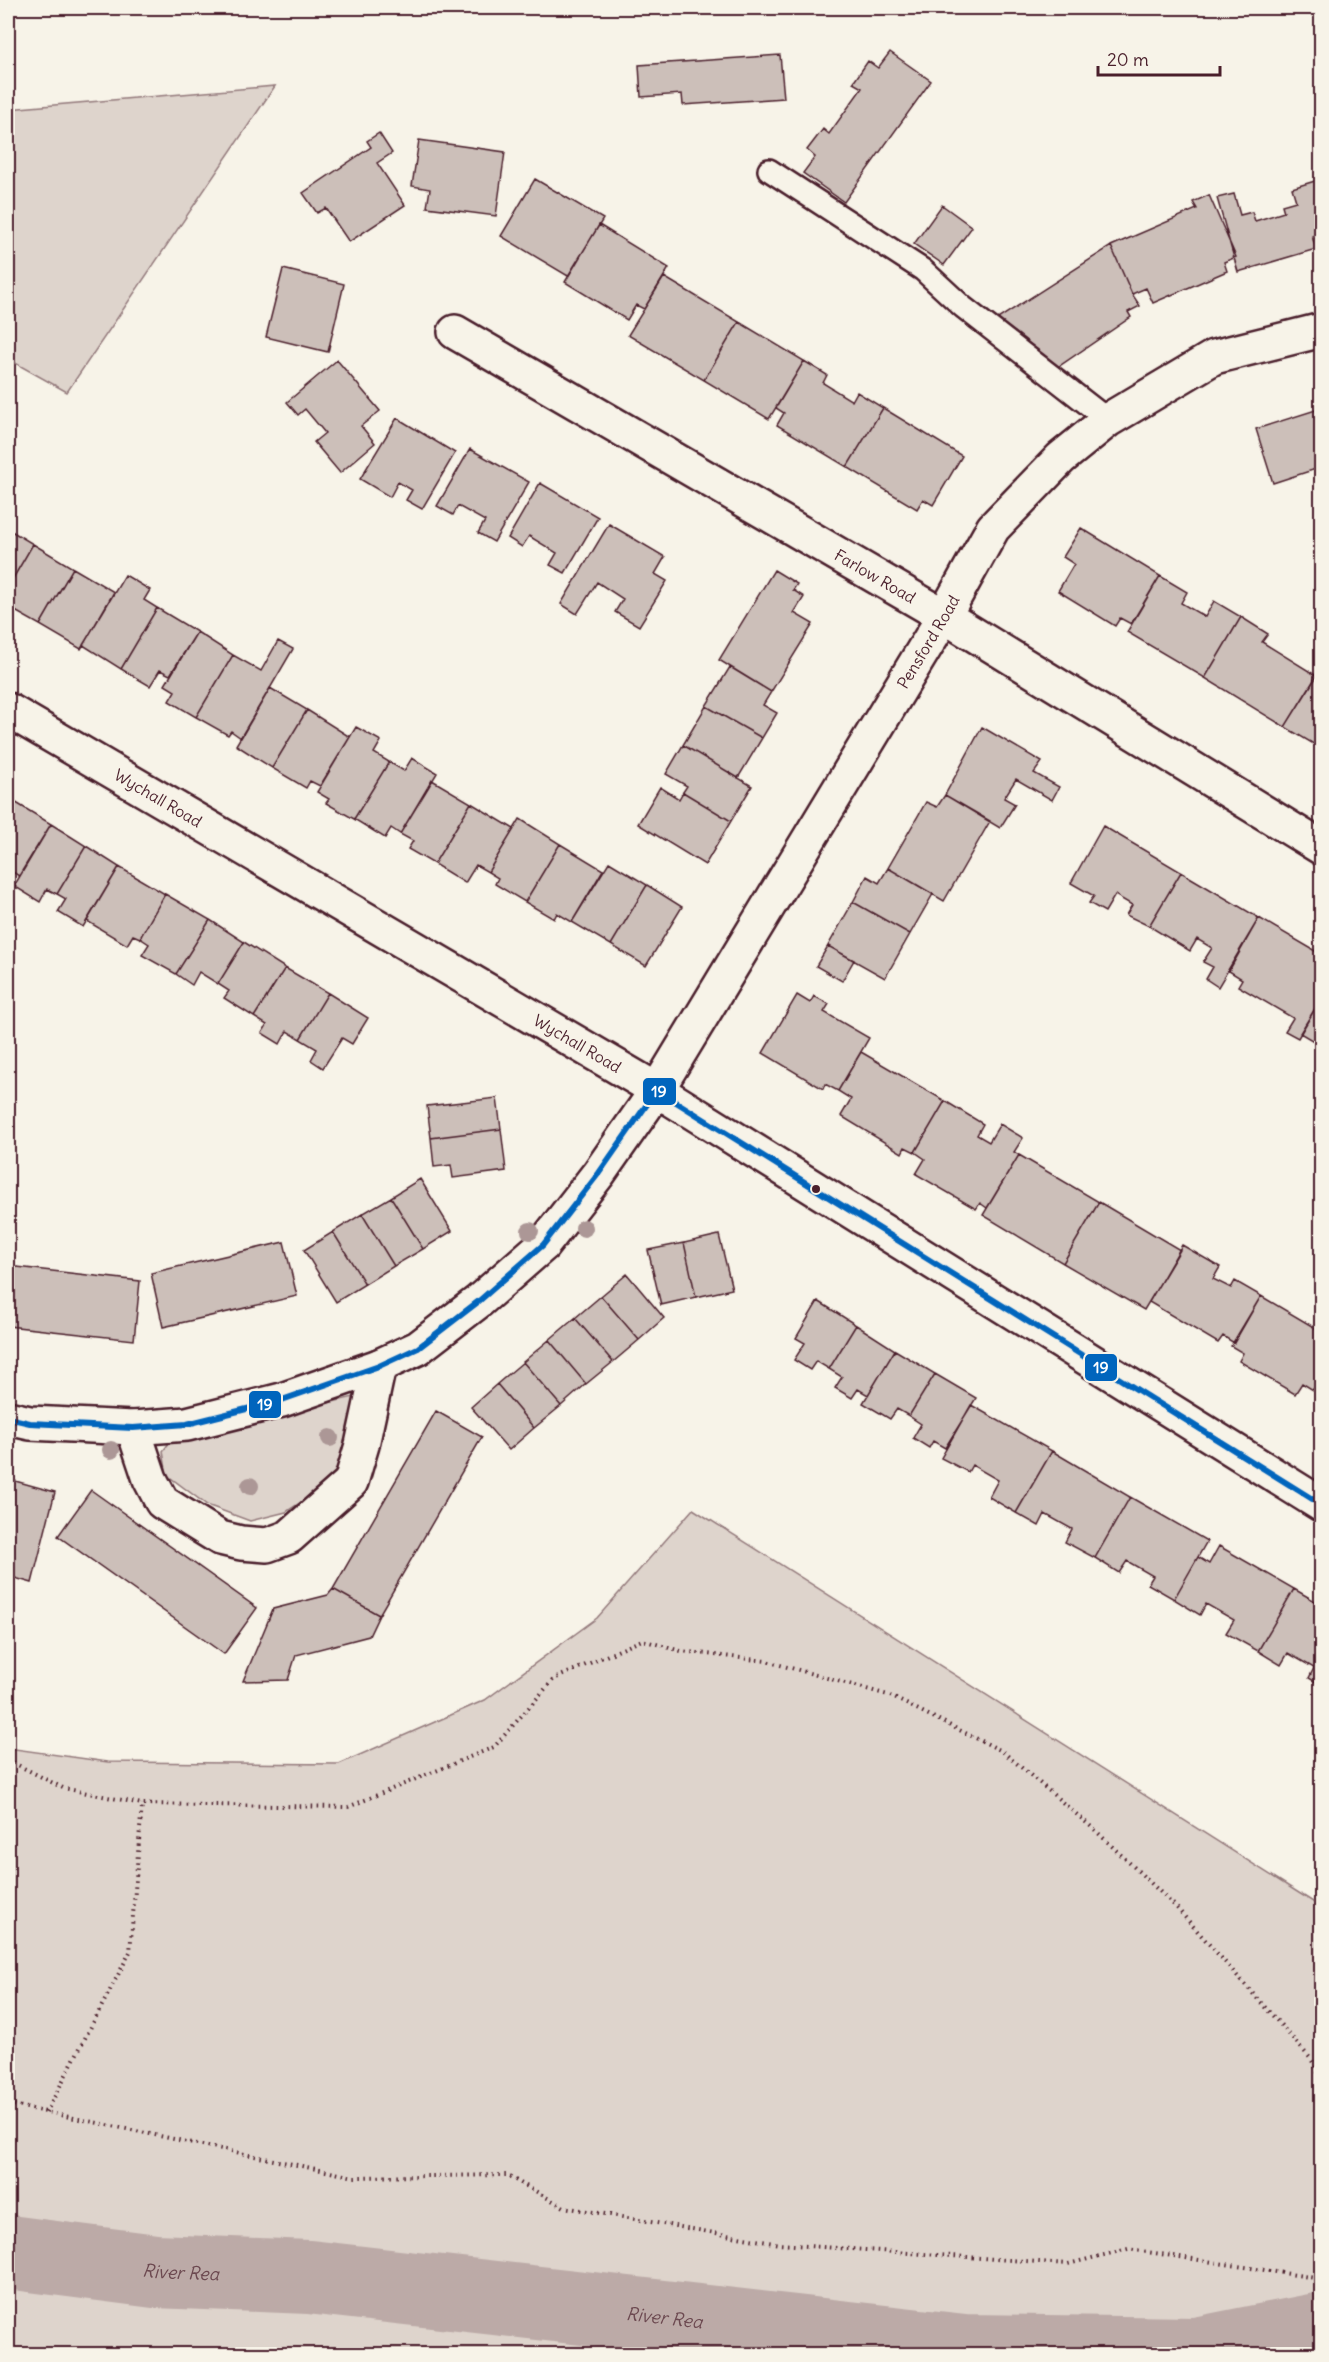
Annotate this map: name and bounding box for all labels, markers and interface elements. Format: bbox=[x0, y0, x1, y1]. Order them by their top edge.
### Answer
scale bar bbox=[1098, 39, 1220, 77]
text: 20 m bbox=[1107, 48, 1149, 71]
street label: Farlow Road bbox=[831, 545, 919, 607]
street label: Pensford Road bbox=[893, 591, 964, 692]
street label: Wychall Road bbox=[111, 764, 206, 831]
street label: Wychall Road bbox=[530, 1010, 625, 1077]
line badge: 19 bbox=[642, 1077, 677, 1106]
text: 19 bbox=[651, 1081, 667, 1101]
unlabelled marker bbox=[810, 1183, 822, 1195]
line badge: 19 bbox=[1084, 1353, 1118, 1382]
text: 19 bbox=[1093, 1357, 1109, 1377]
line badge: 19 bbox=[248, 1390, 282, 1419]
text: 19 bbox=[257, 1394, 273, 1414]
water label: River Rea bbox=[141, 2258, 221, 2285]
water label: River Rea bbox=[625, 2301, 705, 2333]

